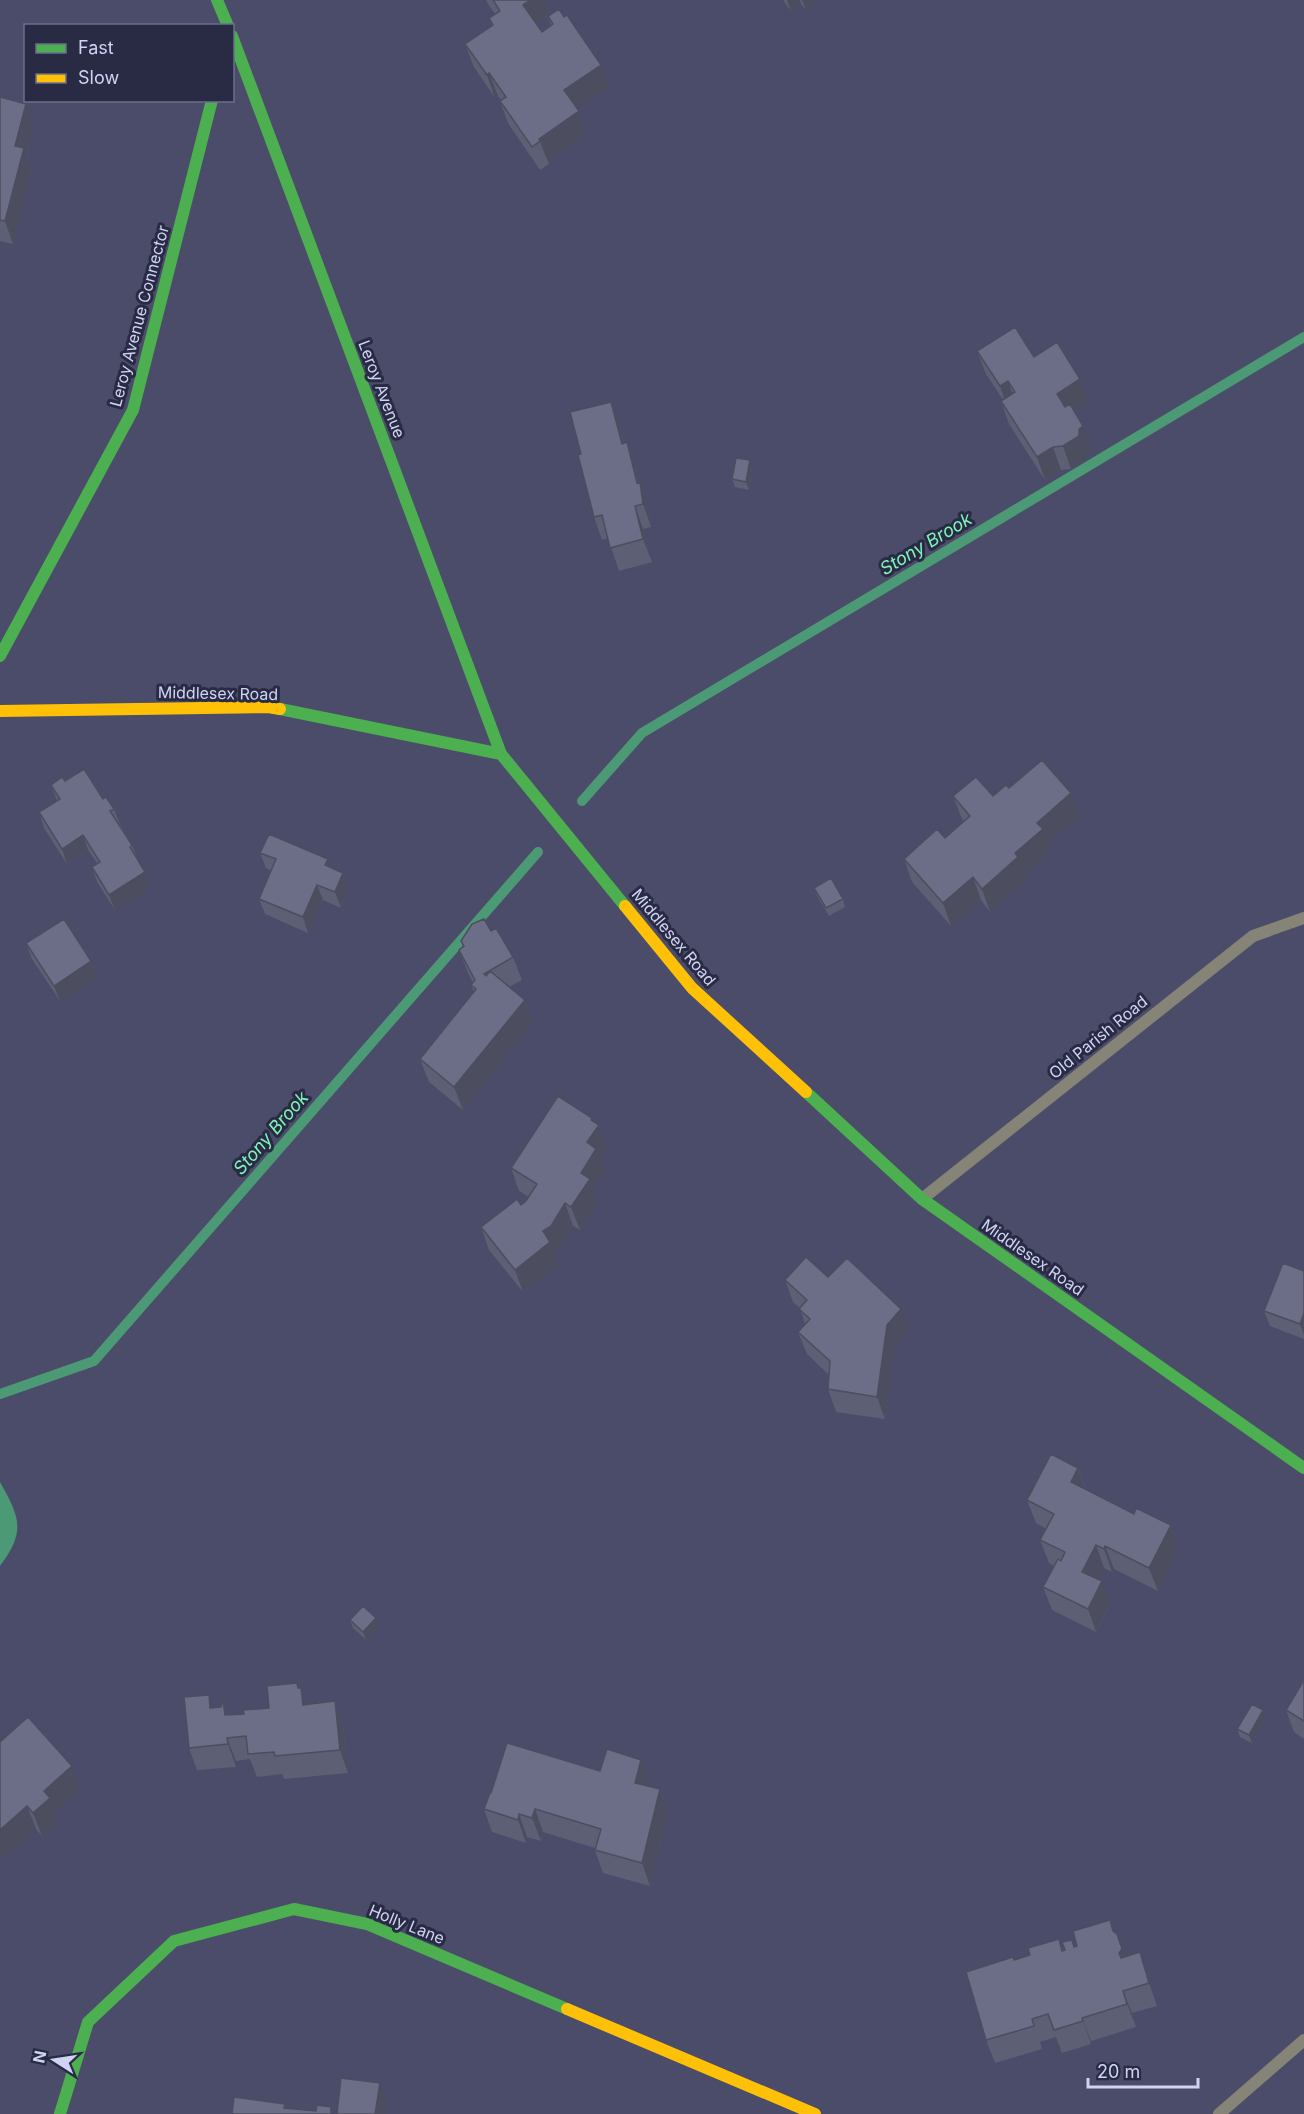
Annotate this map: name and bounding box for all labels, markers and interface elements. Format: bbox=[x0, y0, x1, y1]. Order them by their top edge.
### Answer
legend bbox=[24, 24, 234, 102]
text: Fast bbox=[78, 37, 114, 58]
text: Slow bbox=[78, 67, 119, 88]
street label: Leroy Avenue Connector bbox=[105, 223, 173, 409]
street label: Leroy Avenue bbox=[354, 337, 410, 441]
water label: Stony Brook bbox=[876, 507, 976, 579]
street label: Middlesex Road bbox=[158, 682, 278, 704]
street label: Middlesex Road bbox=[628, 884, 720, 990]
street label: Old Parish Road bbox=[1045, 991, 1151, 1083]
water label: Stony Brook bbox=[229, 1086, 313, 1179]
street label: Middlesex Road bbox=[978, 1214, 1088, 1300]
street label: Holly Lane bbox=[366, 1900, 448, 1948]
north arrow bbox=[24, 2030, 84, 2090]
text: N bbox=[28, 2049, 50, 2065]
scale bar bbox=[1088, 2051, 1198, 2089]
text: 20 m bbox=[1097, 2061, 1140, 2082]

